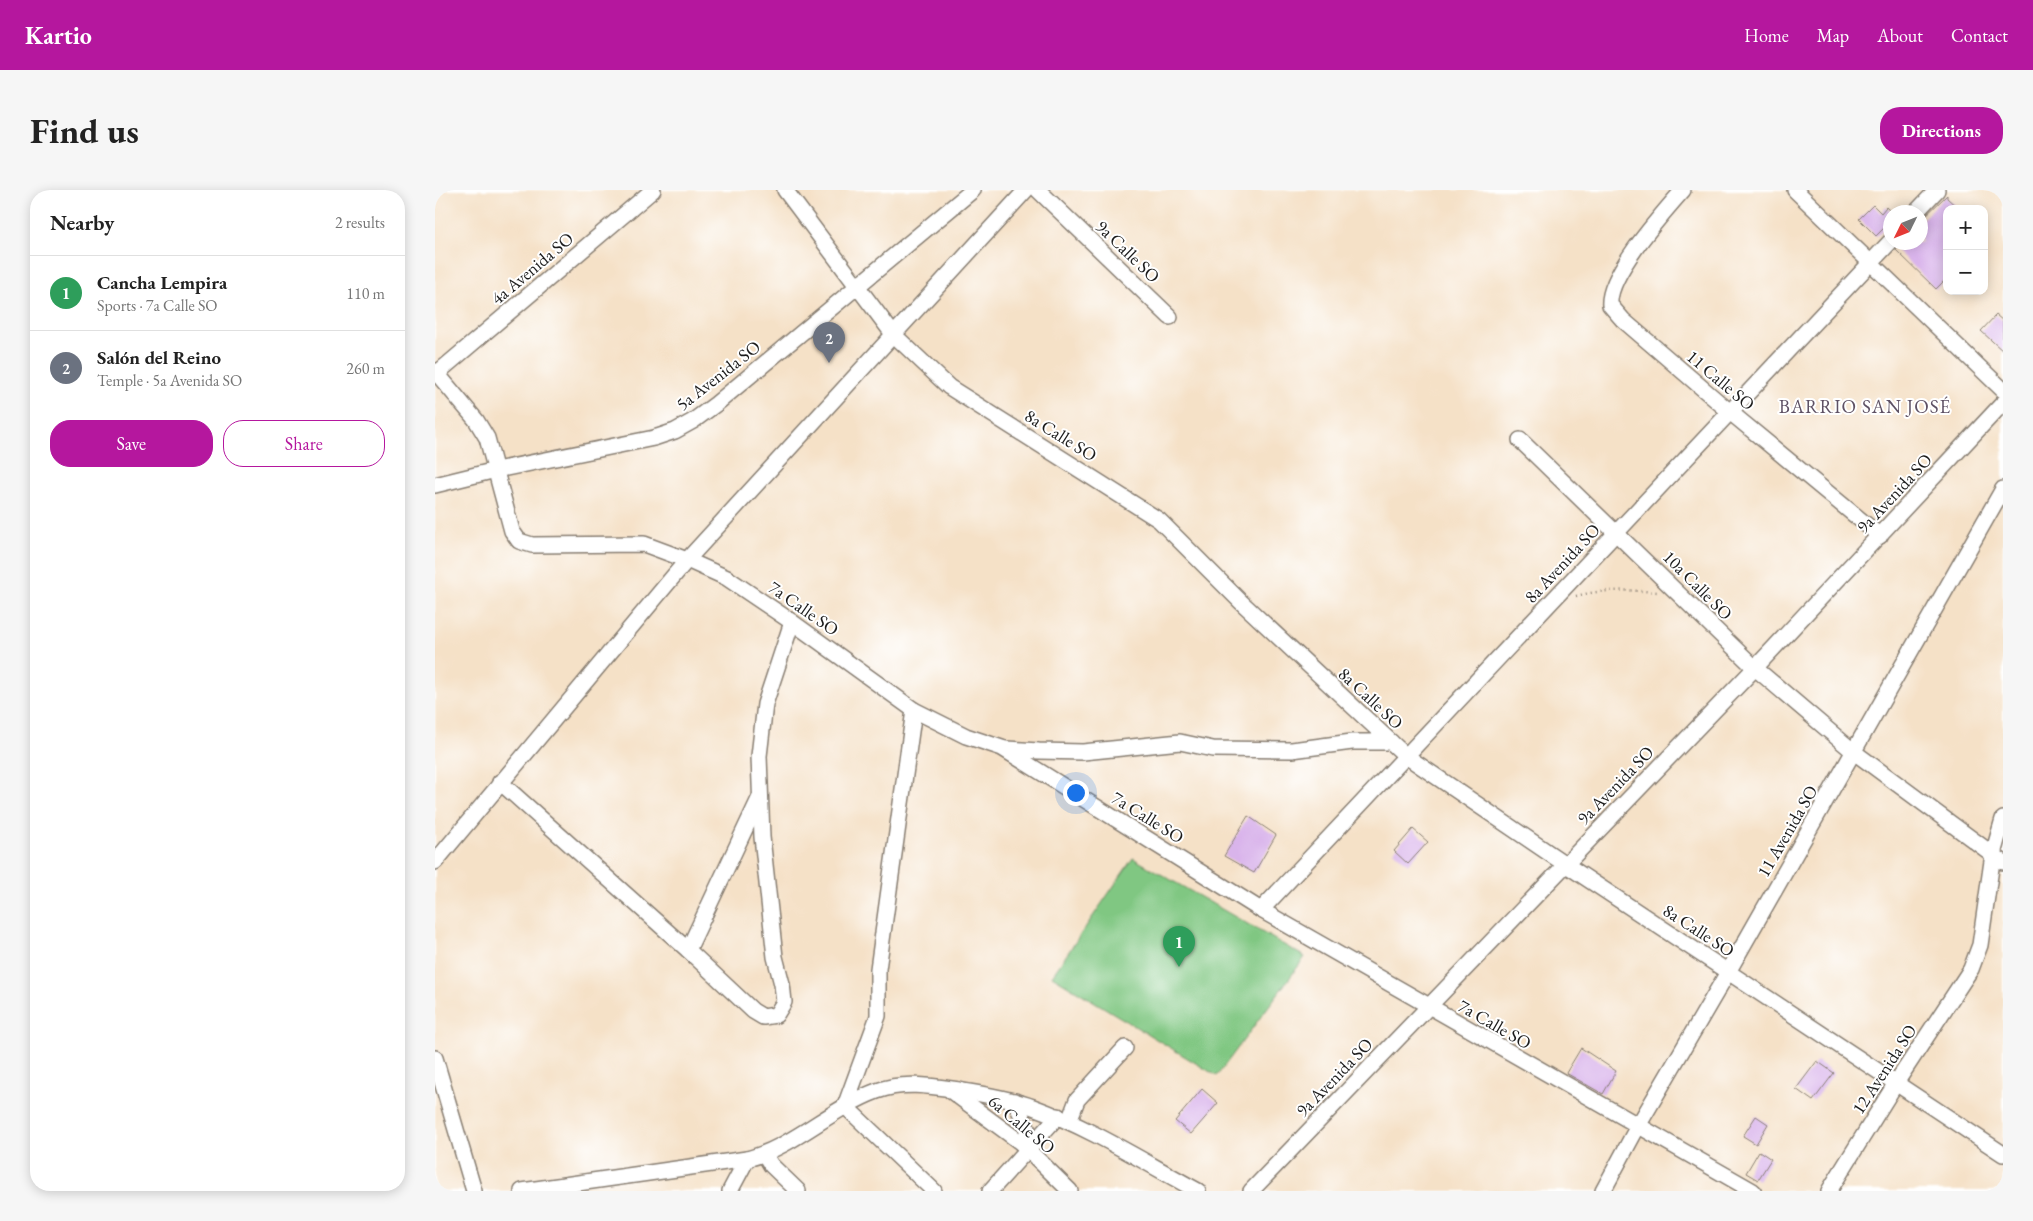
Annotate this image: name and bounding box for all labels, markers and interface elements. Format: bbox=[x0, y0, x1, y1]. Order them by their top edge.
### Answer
text: Kartio bbox=[25, 20, 92, 51]
text: Home bbox=[1744, 24, 1789, 47]
text: Map bbox=[1817, 24, 1849, 47]
text: About bbox=[1877, 24, 1923, 47]
text: Contact bbox=[1951, 24, 2008, 47]
button: Directions bbox=[1880, 107, 2003, 154]
text: Find us bbox=[30, 108, 139, 153]
north arrow bbox=[1883, 205, 1928, 250]
map controls bbox=[1943, 205, 1988, 295]
button: + bbox=[1943, 205, 1988, 250]
text: Nearby bbox=[50, 209, 114, 236]
text: 2 results bbox=[335, 212, 385, 233]
street label: 9a Calle SO bbox=[1091, 215, 1165, 287]
street label: 4a Avenida SO bbox=[486, 227, 578, 309]
button: − bbox=[1943, 250, 1988, 295]
text: Cancha Lempira bbox=[97, 270, 227, 295]
text: 1 bbox=[62, 283, 70, 304]
text: 110 m bbox=[346, 283, 385, 304]
text: Sports · 7a Calle SO bbox=[97, 295, 218, 316]
pin: 2 bbox=[813, 322, 845, 363]
street label: 5a Avenida SO bbox=[671, 335, 765, 415]
text: Salón del Reino bbox=[97, 345, 221, 370]
street label: 11 Calle SO bbox=[1682, 345, 1760, 415]
text: 2 bbox=[62, 358, 70, 379]
text: 260 m bbox=[346, 358, 385, 379]
text: Temple · 5a Avenida SO bbox=[97, 370, 242, 391]
district label: BARRIO SAN JOSÉ bbox=[1779, 394, 1951, 419]
street label: 8a Calle SO bbox=[1021, 404, 1101, 466]
button: Save bbox=[50, 420, 213, 467]
button: Share bbox=[223, 420, 385, 467]
street label: 9a Avenida SO bbox=[1851, 448, 1937, 538]
street label: 8a Avenida SO bbox=[1519, 518, 1605, 608]
street label: 10a Calle SO bbox=[1658, 545, 1738, 625]
street label: 7a Calle SO bbox=[764, 575, 844, 641]
street label: 8a Calle SO bbox=[1334, 662, 1408, 734]
street label: 9a Avenida SO bbox=[1572, 741, 1658, 829]
your location bbox=[1063, 780, 1089, 806]
street label: 11 Avenida SO bbox=[1751, 781, 1823, 881]
street label: 7a Calle SO bbox=[1108, 786, 1188, 848]
street label: 8a Calle SO bbox=[1659, 898, 1739, 962]
pin: 1 bbox=[1163, 926, 1195, 967]
street label: 7a Calle SO bbox=[1454, 994, 1536, 1054]
street label: 12 Avenida SO bbox=[1846, 1020, 1922, 1118]
street label: 9a Avenida SO bbox=[1291, 1033, 1377, 1121]
street label: 6a Calle SO bbox=[984, 1089, 1060, 1159]

